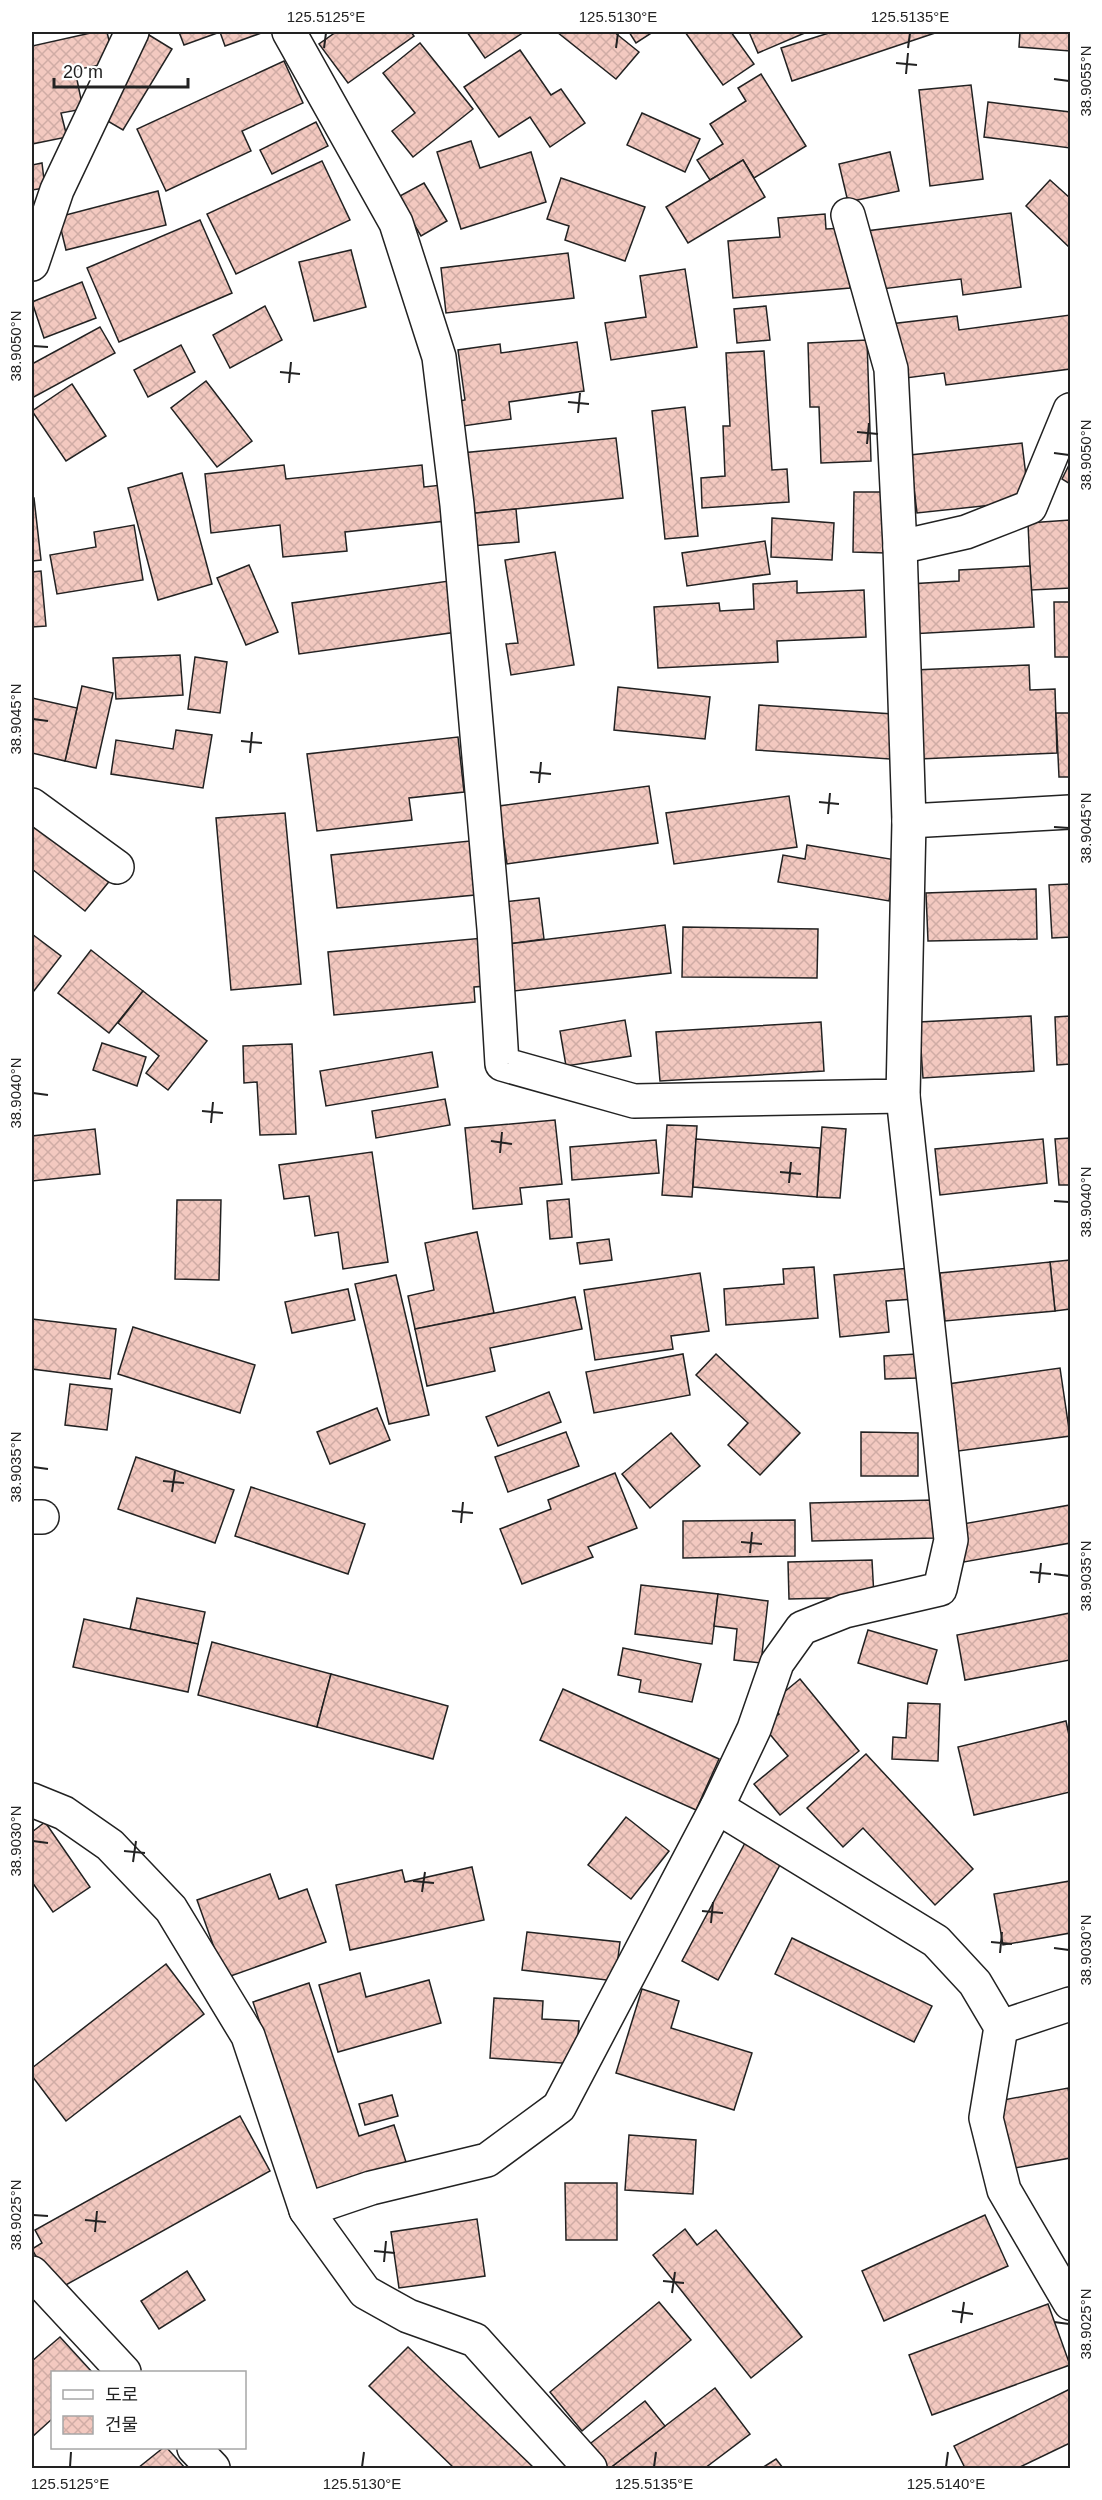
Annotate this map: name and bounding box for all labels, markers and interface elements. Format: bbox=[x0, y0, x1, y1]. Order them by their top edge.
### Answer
text: 125.5125°E bbox=[287, 8, 365, 25]
text: 125.5130°E bbox=[579, 8, 657, 25]
text: 125.5135°E bbox=[871, 8, 949, 25]
text: 38.9055°N bbox=[1077, 45, 1094, 117]
scale bar bbox=[54, 51, 188, 89]
text: 20 m bbox=[63, 62, 103, 82]
text: 38.9050°N bbox=[7, 310, 24, 382]
text: 38.9050°N bbox=[1077, 419, 1094, 491]
text: 38.9045°N bbox=[7, 683, 24, 755]
text: 38.9045°N bbox=[1077, 792, 1094, 864]
text: 38.9040°N bbox=[7, 1057, 24, 1129]
text: 38.9040°N bbox=[1077, 1166, 1094, 1238]
text: 38.9035°N bbox=[7, 1431, 24, 1503]
text: 38.9035°N bbox=[1077, 1540, 1094, 1612]
text: 38.9030°N bbox=[7, 1805, 24, 1877]
text: 38.9030°N bbox=[1077, 1914, 1094, 1986]
text: 38.9025°N bbox=[7, 2179, 24, 2251]
text: 38.9025°N bbox=[1077, 2288, 1094, 2360]
legend bbox=[51, 2371, 246, 2449]
text: 도로 bbox=[105, 2385, 138, 2405]
text: 건물 bbox=[105, 2415, 138, 2435]
text: 125.5125°E bbox=[31, 2475, 109, 2492]
text: 125.5130°E bbox=[323, 2475, 401, 2492]
text: 125.5135°E bbox=[615, 2475, 693, 2492]
text: 125.5140°E bbox=[907, 2475, 985, 2492]

